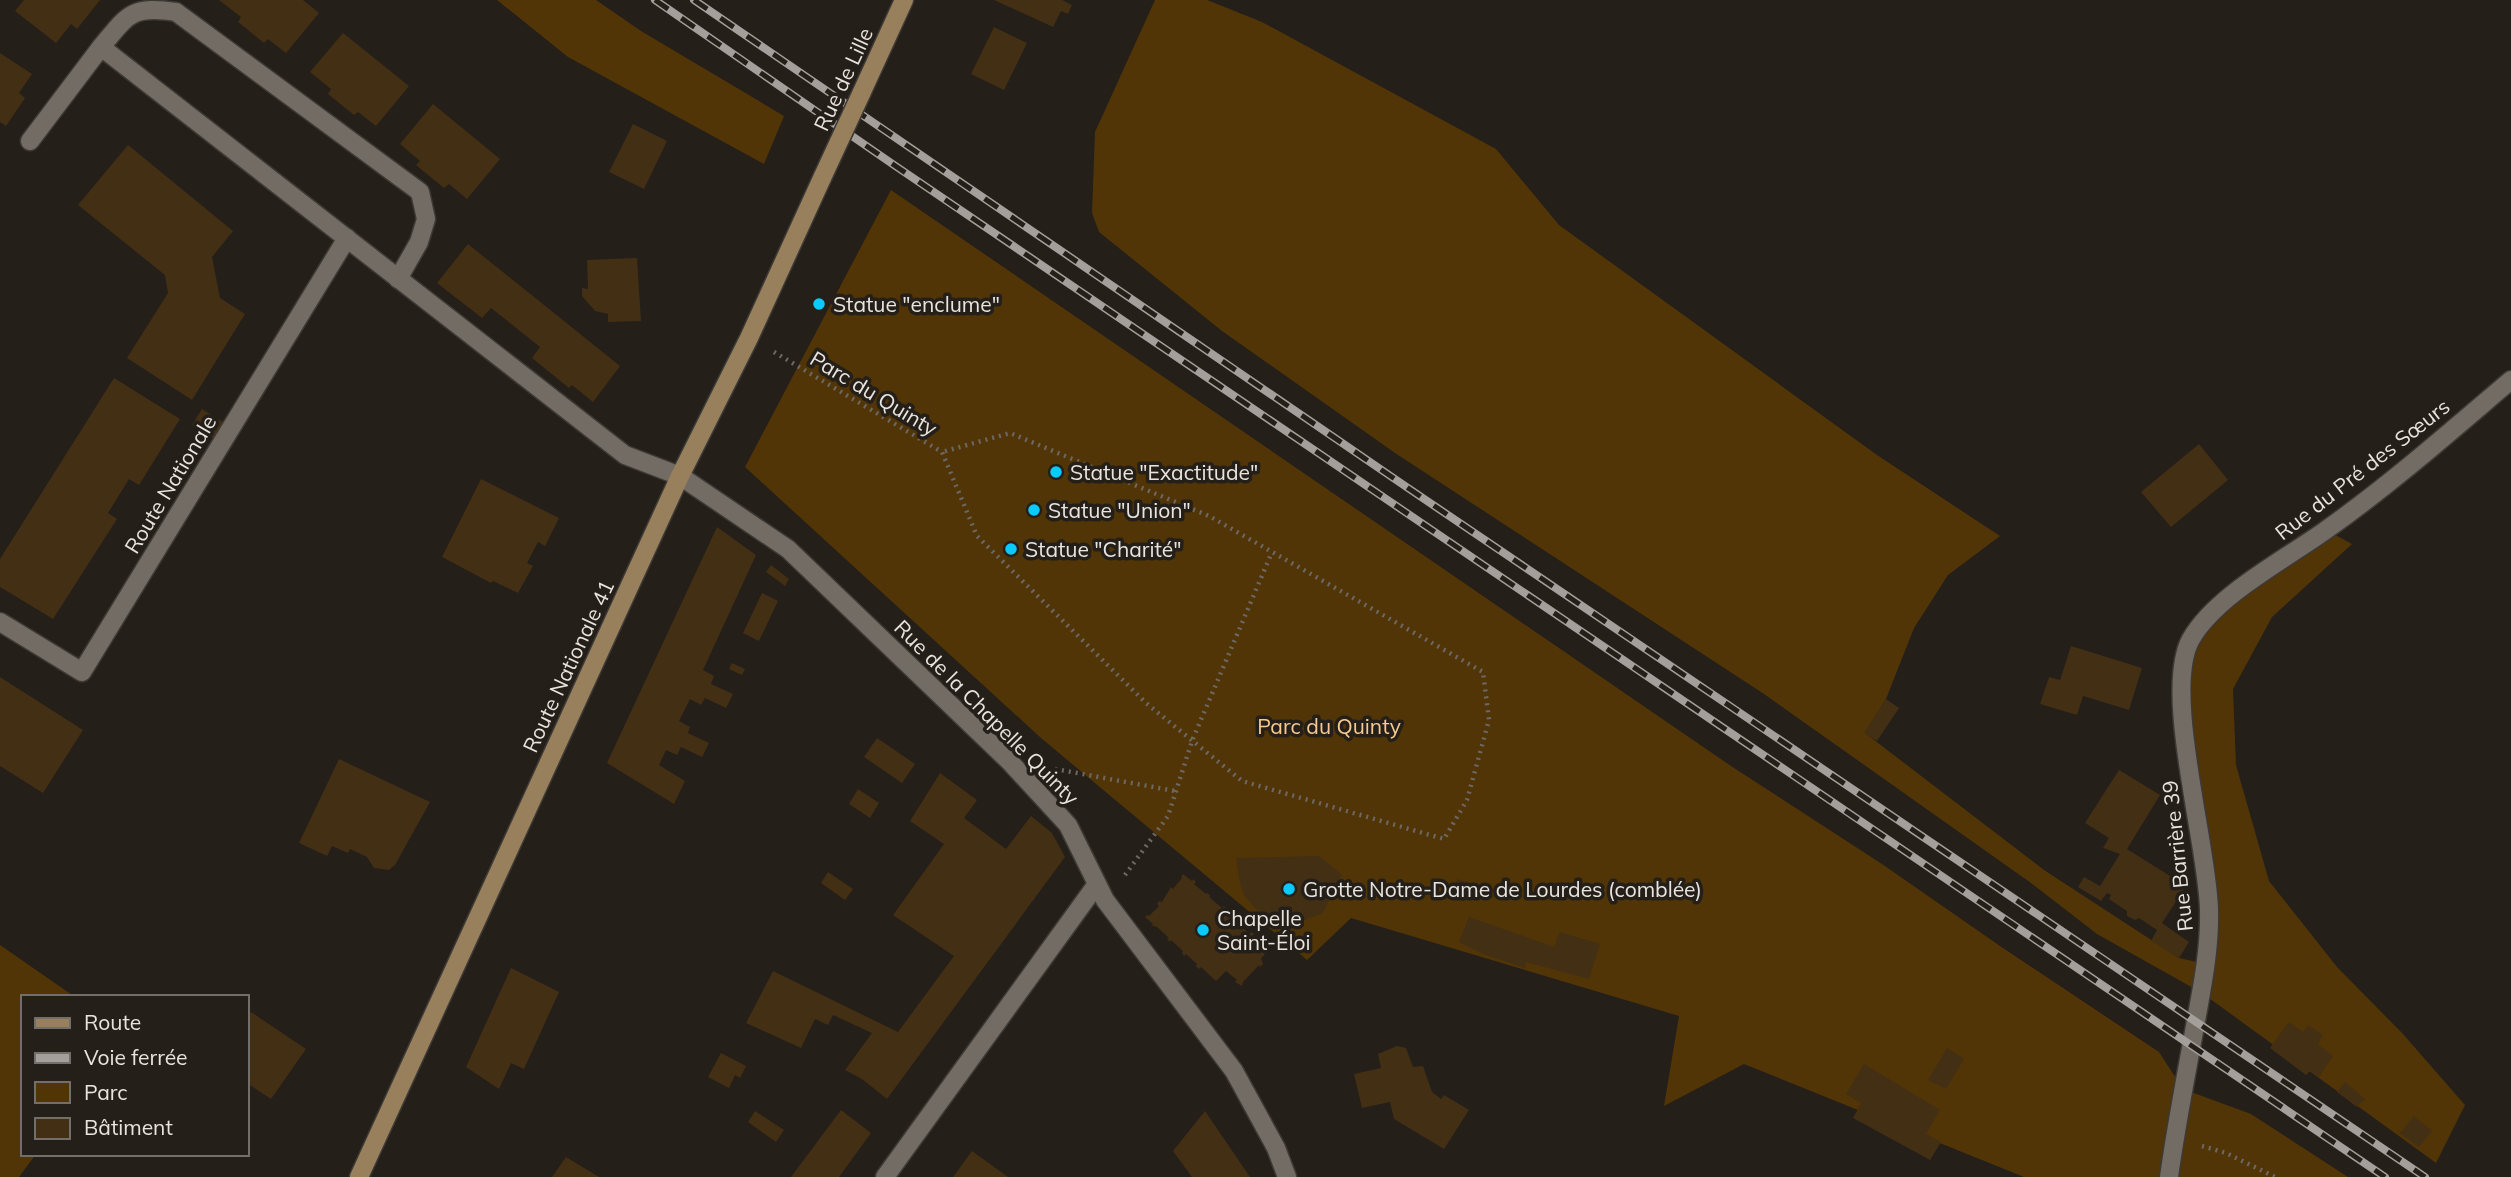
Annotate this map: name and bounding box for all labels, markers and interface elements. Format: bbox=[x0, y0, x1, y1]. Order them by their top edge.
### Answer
street label: Rue de Lille bbox=[808, 23, 878, 135]
place label: Statue "enclume" bbox=[833, 291, 1000, 317]
marker: Statue "enclume" bbox=[811, 296, 827, 312]
street label: Parc du Quinty bbox=[806, 345, 942, 441]
street label: Rue du Pré des Sœurs bbox=[2270, 393, 2454, 545]
street label: Route Nationale bbox=[119, 410, 221, 558]
place label: Statue "Exactitude" bbox=[1070, 459, 1258, 485]
marker: Statue "Exactitude" bbox=[1048, 464, 1064, 480]
place label: Statue "Union" bbox=[1048, 497, 1191, 523]
marker: Statue "Union" bbox=[1026, 502, 1042, 518]
place label: Statue "Charité" bbox=[1025, 536, 1181, 562]
marker: Statue "Charité" bbox=[1003, 541, 1019, 557]
street label: Route Nationale 41 bbox=[517, 576, 619, 756]
street label: Rue de la Chapelle Quinty bbox=[889, 614, 1085, 810]
park label: Parc du Quinty bbox=[1257, 713, 1401, 739]
street label: Rue Barrière 39 bbox=[2156, 779, 2198, 933]
place label: Grotte Notre-Dame de Lourdes (comblée) bbox=[1303, 876, 1702, 902]
marker: Grotte Notre-Dame de Lourdes (comblée) bbox=[1281, 881, 1297, 897]
place label: Chapelle Saint-Éloi bbox=[1217, 905, 1310, 955]
marker: Chapelle Saint-Éloi bbox=[1195, 922, 1211, 938]
legend bbox=[21, 995, 248, 1156]
text: Route bbox=[84, 1009, 141, 1035]
text: Voie ferrée bbox=[84, 1044, 188, 1070]
text: Parc bbox=[84, 1079, 128, 1105]
text: Bâtiment bbox=[84, 1114, 173, 1140]

